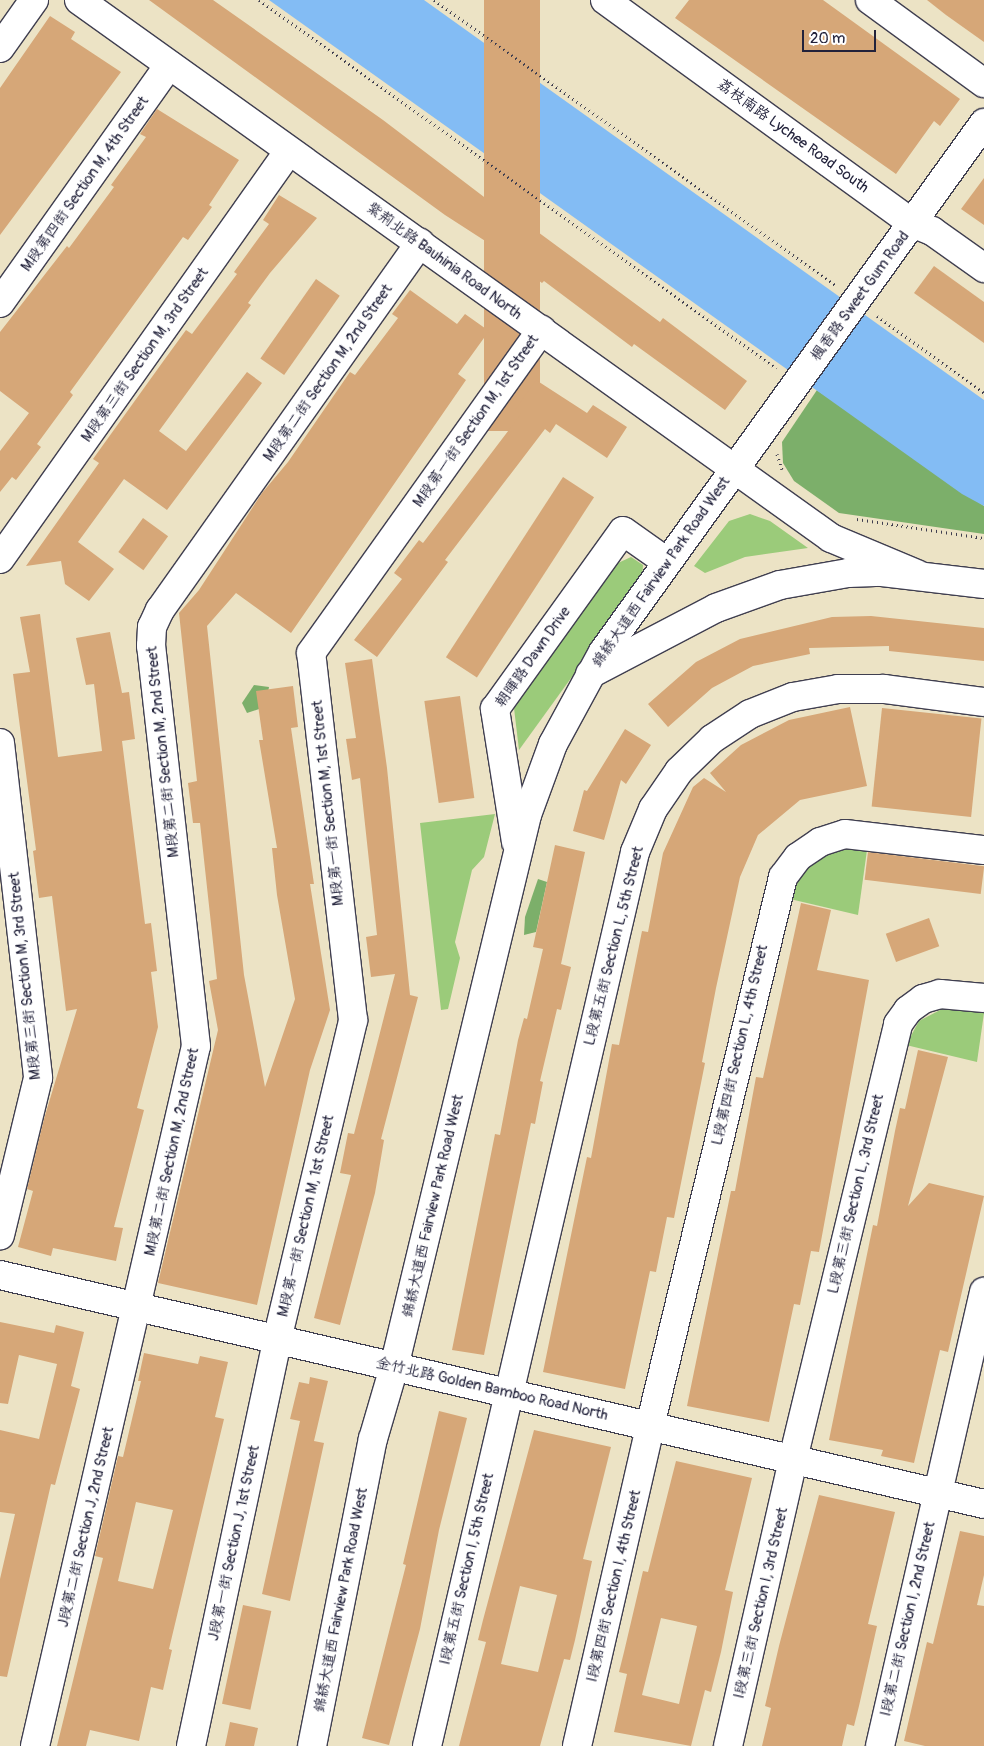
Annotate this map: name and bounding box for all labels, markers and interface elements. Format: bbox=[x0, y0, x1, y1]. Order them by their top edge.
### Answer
scale bar bbox=[804, 20, 878, 52]
text: 20 m bbox=[810, 29, 845, 48]
street label: 荔枝南路 Lychee Road South bbox=[714, 75, 872, 197]
street label: M段第四街 Section M, 4th Street bbox=[17, 93, 153, 275]
street label: 紫荊北路 Bauhinia Road North bbox=[363, 198, 525, 324]
street label: 楓香路 Sweet Gum Road bbox=[807, 228, 913, 364]
street label: M段第三街 Section M, 3rd Street bbox=[78, 264, 212, 446]
street label: M段第二街 Section M, 2nd Street bbox=[260, 281, 396, 465]
street label: M段第一街 Section M, 1st Street bbox=[409, 331, 543, 511]
street label: 錦綉大道西 Fairview Park Road West bbox=[588, 473, 734, 671]
street label: 朝暉路 Dawn Drive bbox=[492, 603, 574, 711]
street label: M段第二街 Section M, 2nd Street bbox=[143, 646, 183, 858]
street label: M段第一街 Section M, 1st Street bbox=[308, 699, 348, 907]
street label: L段第五街 Section L, 5th Street bbox=[581, 845, 647, 1047]
street label: M段第三街 Section M, 3rd Street bbox=[5, 871, 45, 1081]
street label: L段第四街 Section L, 4th Street bbox=[708, 943, 772, 1147]
street label: M段第二街 Section M, 2nd Street bbox=[141, 1046, 203, 1258]
street label: 錦綉大道西 Fairview Park Road West bbox=[399, 1093, 467, 1319]
street label: L段第三街 Section L, 3rd Street bbox=[824, 1093, 888, 1295]
street label: M段第一街 Section M, 1st Street bbox=[274, 1113, 338, 1319]
street label: 金竹北路 Golden Bamboo Road North bbox=[374, 1354, 610, 1424]
street label: J段第二街 Section J, 2nd Street bbox=[54, 1425, 118, 1629]
street label: J段第一街 Section J, 1st Street bbox=[204, 1444, 264, 1642]
street label: I段第五街 Section I, 5th Street bbox=[436, 1471, 498, 1667]
street label: 錦綉大道西 Fairview Park Road West bbox=[310, 1486, 372, 1714]
street label: I段第四街 Section I, 4th Street bbox=[583, 1488, 645, 1684]
street label: I段第三街 Section I, 3rd Street bbox=[730, 1506, 792, 1700]
street label: I段第二街 Section I, 2nd Street bbox=[877, 1520, 939, 1718]

